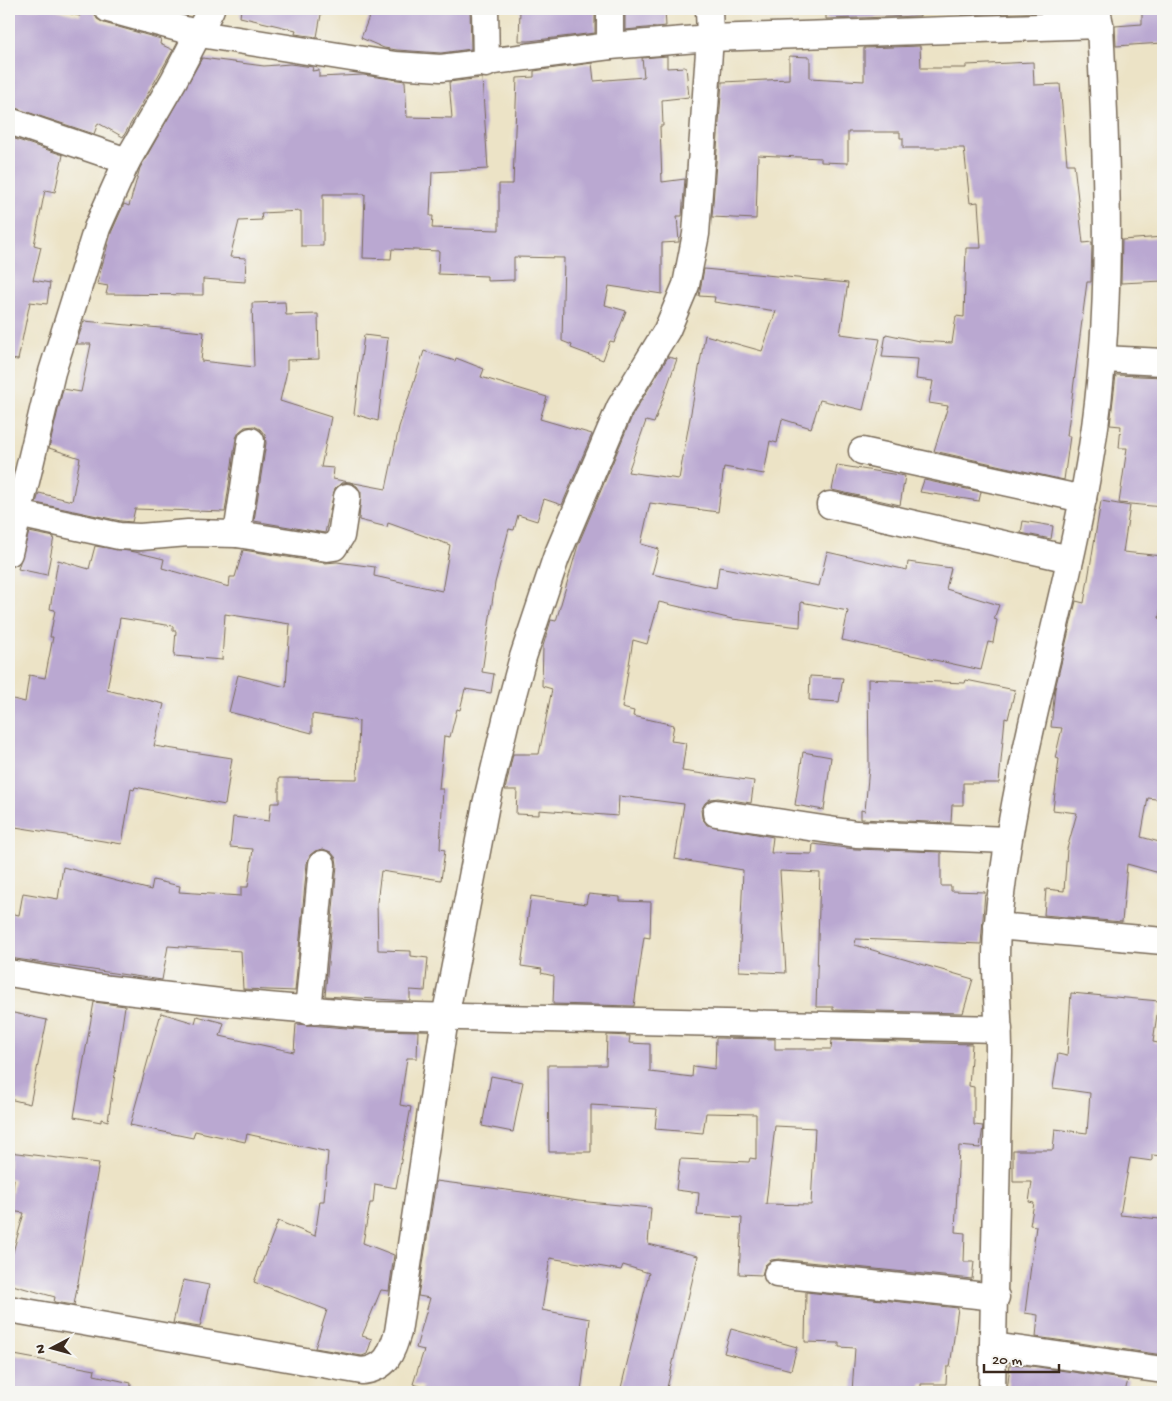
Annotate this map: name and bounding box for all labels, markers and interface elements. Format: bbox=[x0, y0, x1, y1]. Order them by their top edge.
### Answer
north arrow bbox=[28, 1324, 78, 1374]
scale bar bbox=[984, 1341, 1060, 1373]
text: N bbox=[33, 1344, 50, 1355]
text: 20 m bbox=[992, 1352, 1022, 1370]

